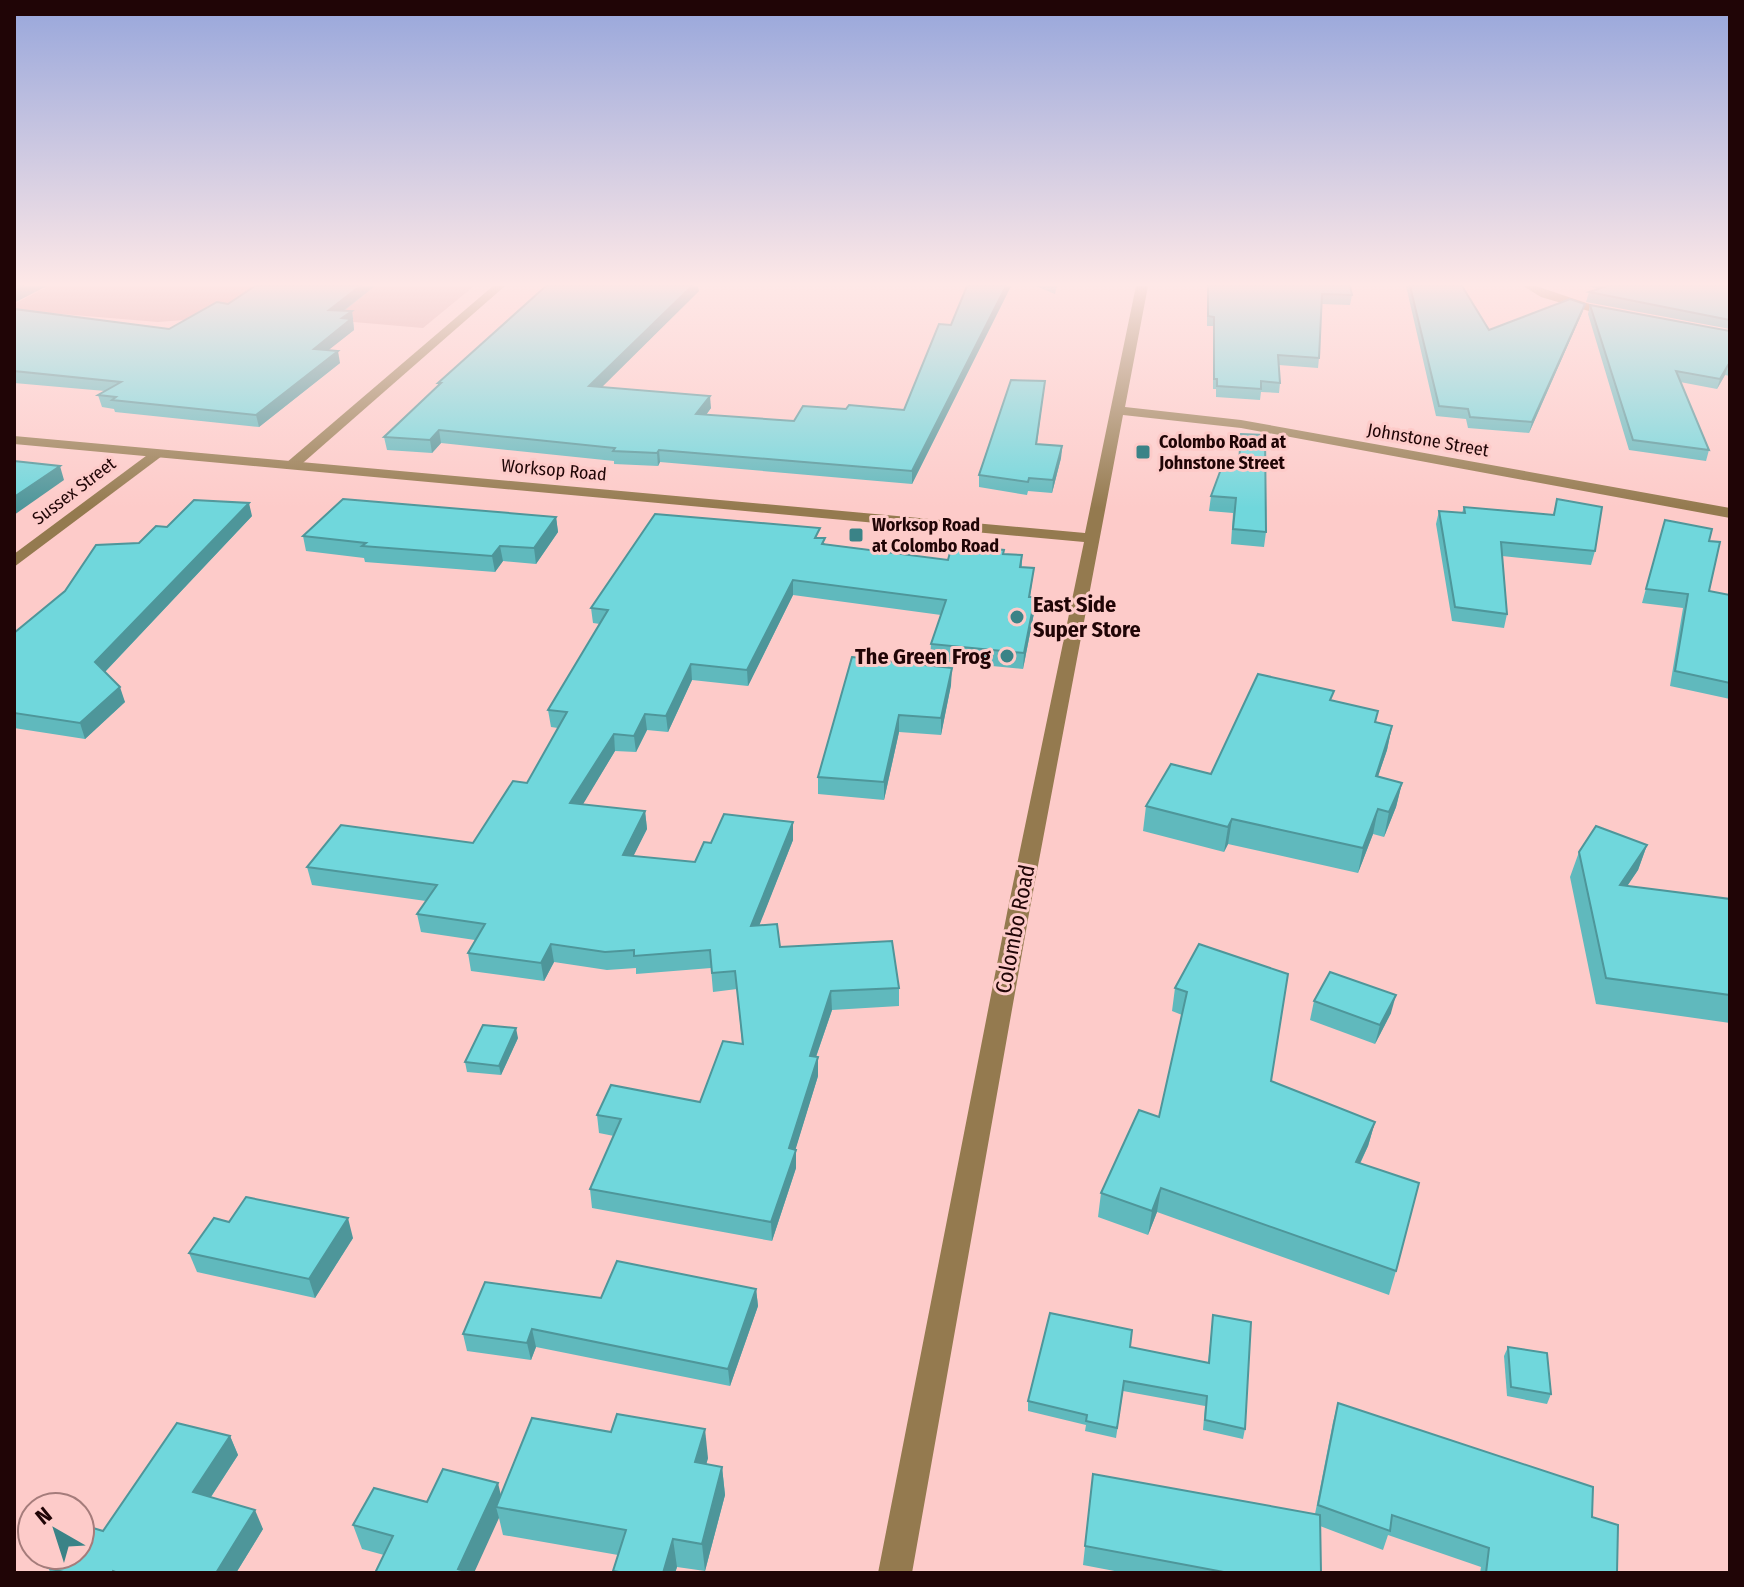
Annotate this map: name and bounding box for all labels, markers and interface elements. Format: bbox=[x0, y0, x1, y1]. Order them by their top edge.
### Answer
street label: Johnstone Street bbox=[1366, 418, 1491, 462]
place label: Colombo Road at Johnstone Street bbox=[1158, 431, 1287, 474]
marker: Colombo Road at Johnstone Street bbox=[1134, 443, 1152, 461]
street label: Sussex Street bbox=[28, 452, 120, 529]
street label: Worksop Road bbox=[500, 454, 608, 486]
place label: Worksop Road at Colombo Road bbox=[872, 514, 999, 557]
marker: Worksop Road at Colombo Road bbox=[847, 526, 865, 544]
place label: East Side Super Store bbox=[1033, 591, 1141, 643]
marker: East Side Super Store bbox=[1008, 608, 1026, 626]
place label: The Green Frog bbox=[855, 643, 991, 670]
marker: The Green Frog bbox=[998, 647, 1016, 665]
street label: Colombo Road bbox=[989, 862, 1041, 996]
north arrow bbox=[16, 1491, 96, 1571]
text: N bbox=[30, 1501, 57, 1530]

